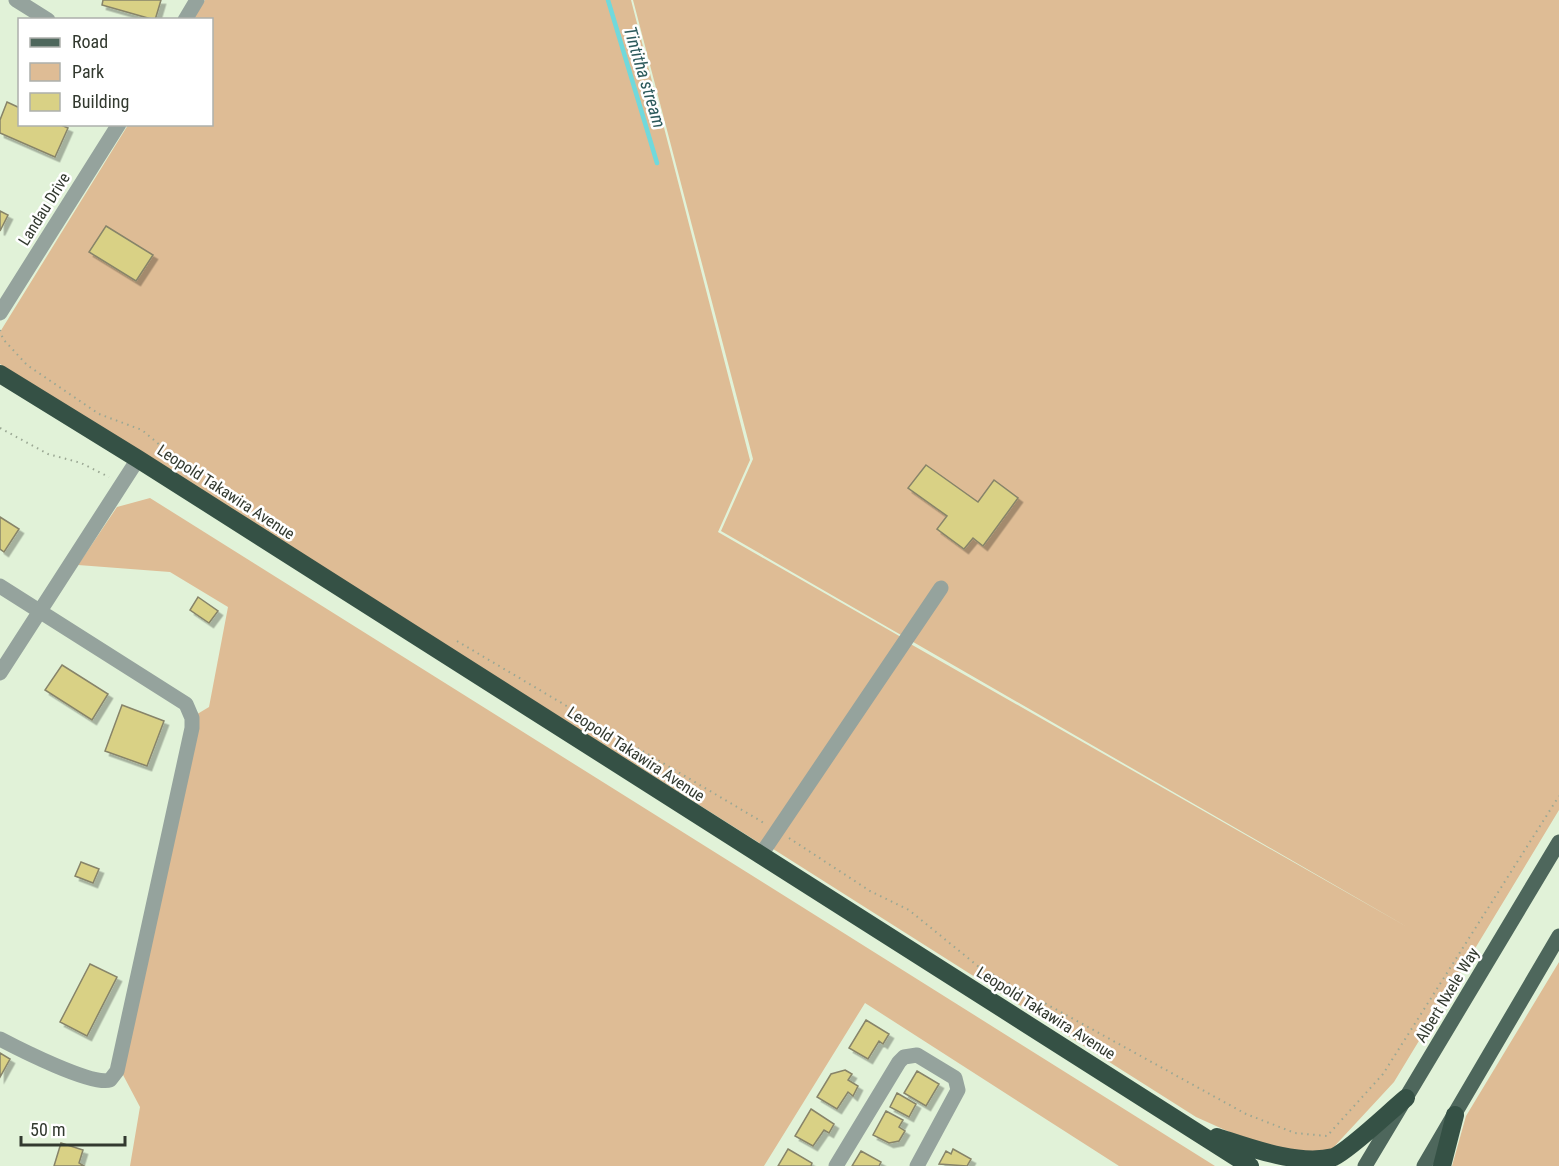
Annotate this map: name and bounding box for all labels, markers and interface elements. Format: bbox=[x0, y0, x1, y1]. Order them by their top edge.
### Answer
legend bbox=[18, 18, 213, 126]
water label: Tintitha stream bbox=[620, 24, 670, 130]
text: Road bbox=[72, 31, 108, 52]
text: Park bbox=[72, 61, 104, 82]
text: Building bbox=[72, 91, 129, 112]
street label: Landau Drive bbox=[14, 169, 74, 249]
street label: Leopold Takawira Avenue bbox=[154, 440, 298, 544]
street label: Leopold Takawira Avenue bbox=[564, 702, 708, 806]
street label: Albert Nxele Way bbox=[1411, 944, 1483, 1046]
street label: Leopold Takawira Avenue bbox=[973, 963, 1119, 1063]
scale bar bbox=[21, 1109, 124, 1147]
text: 50 m bbox=[30, 1119, 65, 1140]

